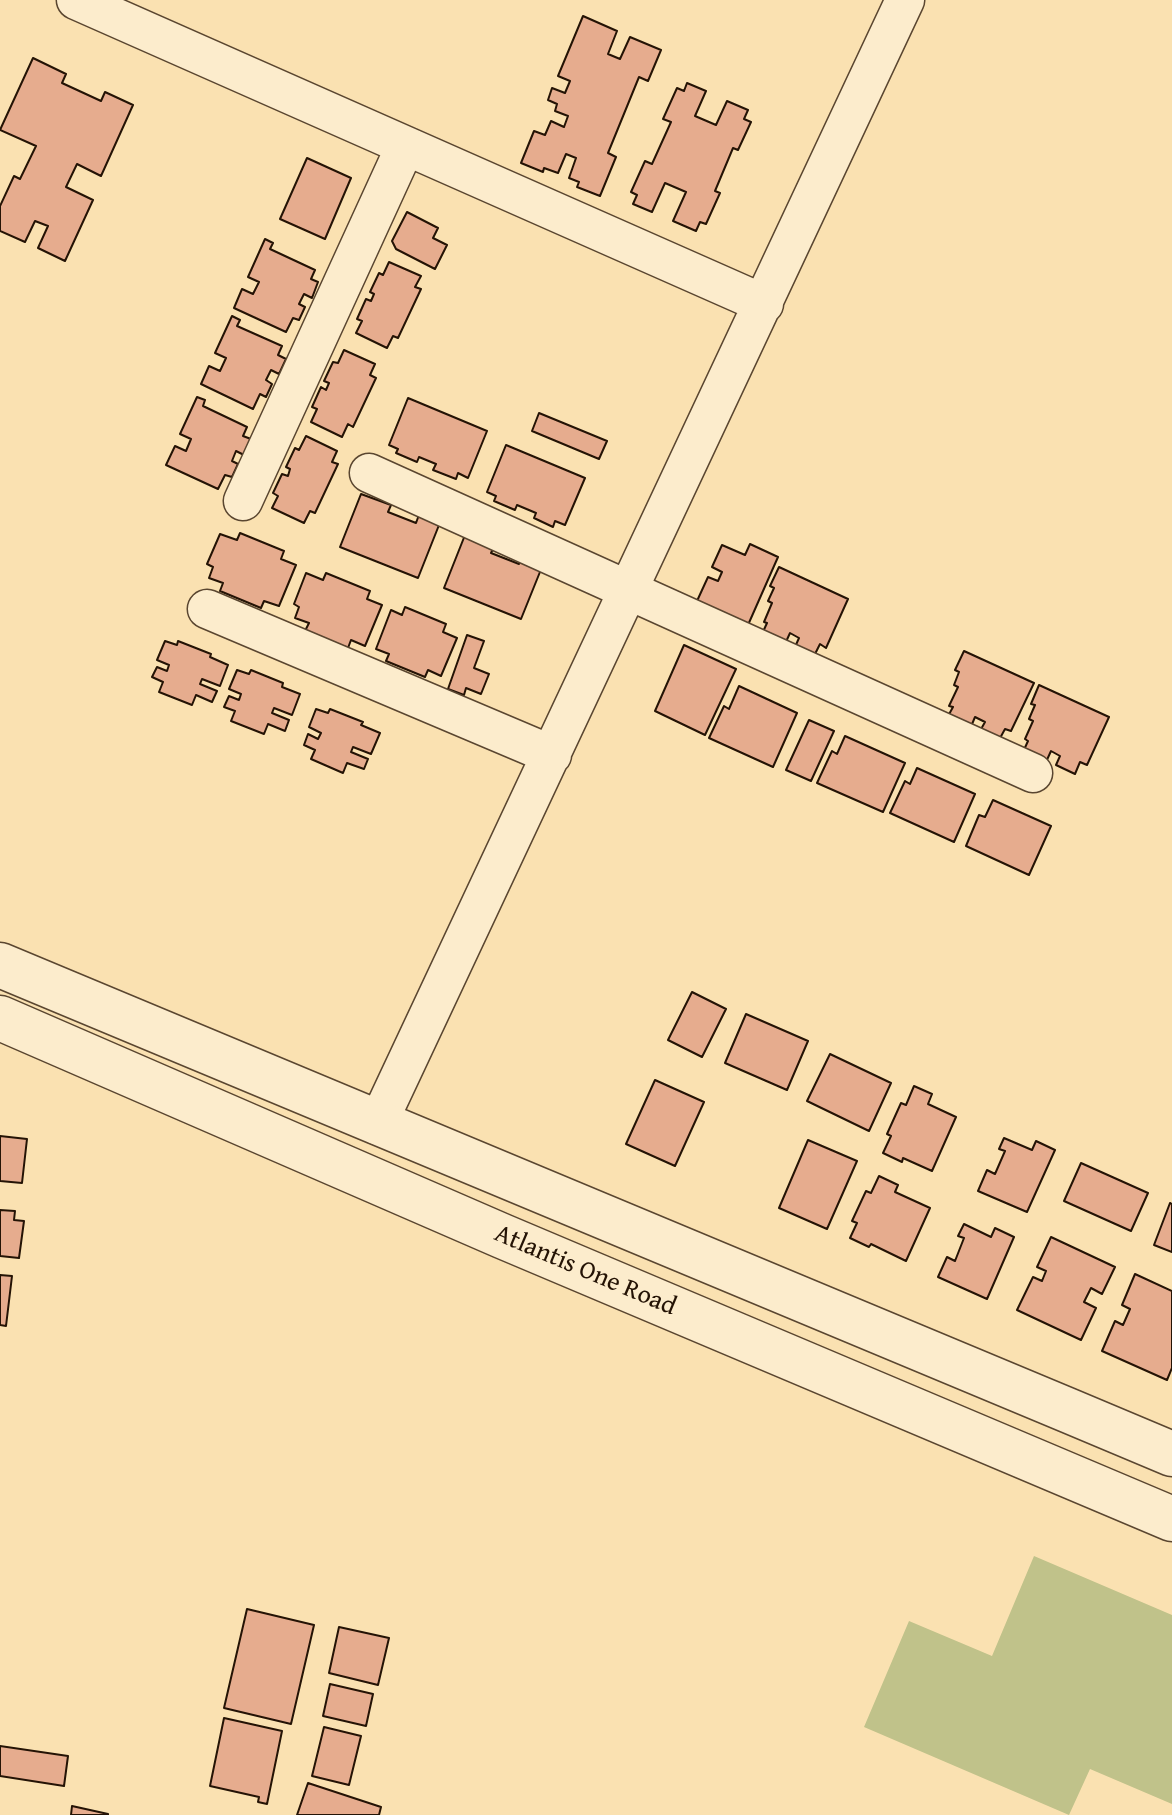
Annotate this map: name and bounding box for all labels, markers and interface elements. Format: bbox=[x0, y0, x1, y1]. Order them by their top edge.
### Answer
street label: Atlantis One Road bbox=[489, 1219, 681, 1323]

